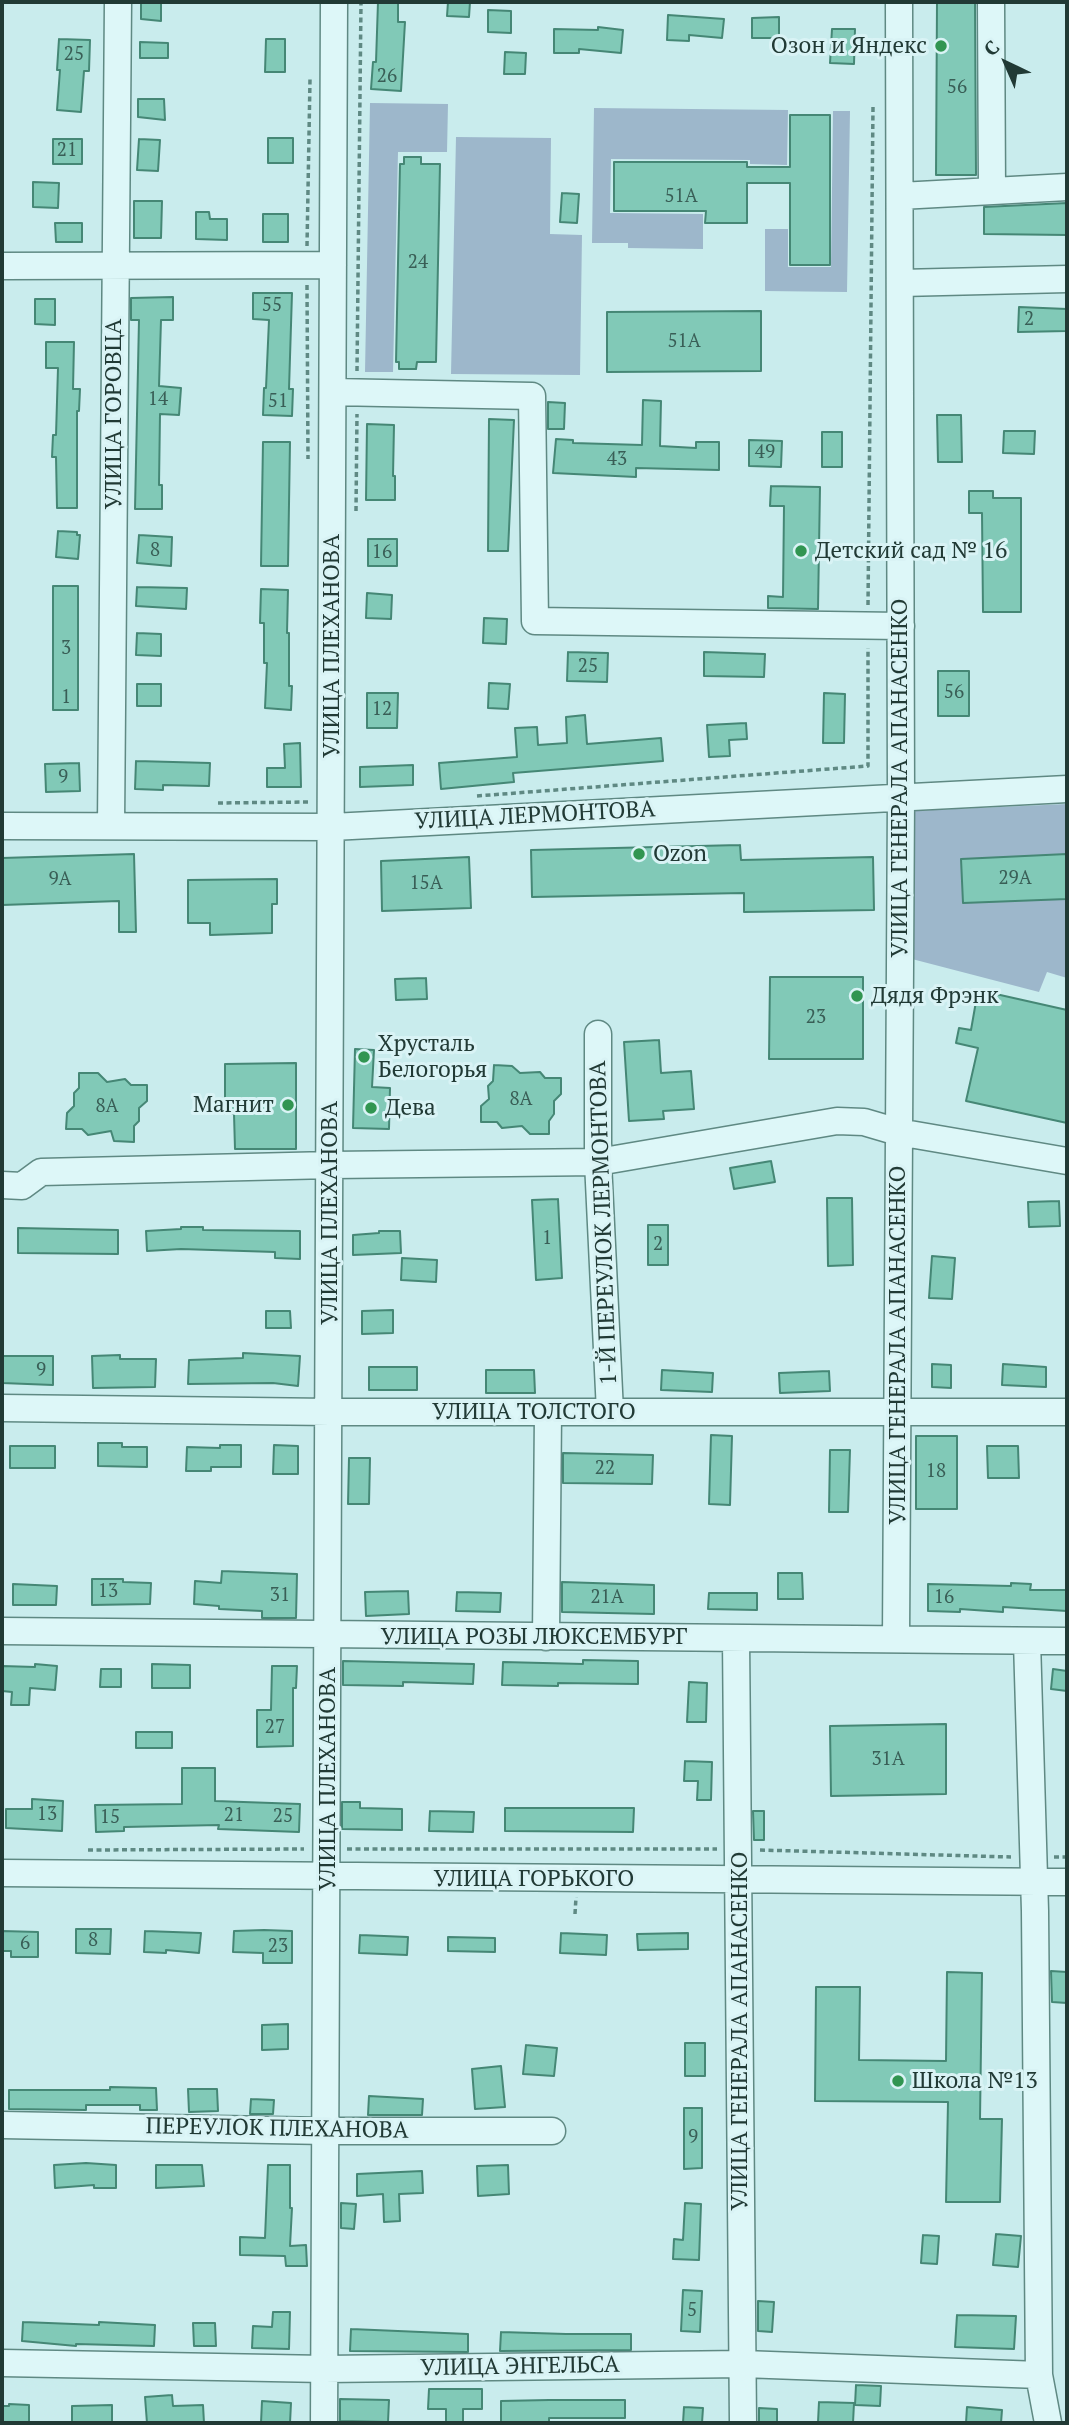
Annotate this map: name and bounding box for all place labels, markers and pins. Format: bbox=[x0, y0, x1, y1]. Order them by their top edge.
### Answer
place label: Озон и Яндекс bbox=[771, 32, 927, 60]
marker: Озон и Яндекс bbox=[933, 38, 949, 54]
place label: Детский сад № 16 bbox=[815, 537, 1007, 565]
marker: Детский сад № 16 bbox=[793, 543, 809, 559]
place label: Ozon bbox=[653, 840, 707, 868]
marker: Ozon bbox=[631, 846, 647, 862]
place label: Дядя Фрэнк bbox=[871, 982, 999, 1010]
marker: Дядя Фрэнк bbox=[849, 988, 865, 1004]
place label: Хрусталь Белогорья bbox=[378, 1030, 487, 1084]
marker: Хрусталь Белогорья bbox=[356, 1049, 372, 1065]
place label: Магнит bbox=[193, 1091, 274, 1119]
place label: Дева bbox=[385, 1094, 436, 1122]
marker: Магнит bbox=[280, 1097, 296, 1113]
marker: Дева bbox=[363, 1100, 379, 1116]
place label: Школа №13 bbox=[912, 2067, 1038, 2095]
marker: Школа №13 bbox=[890, 2073, 906, 2089]

